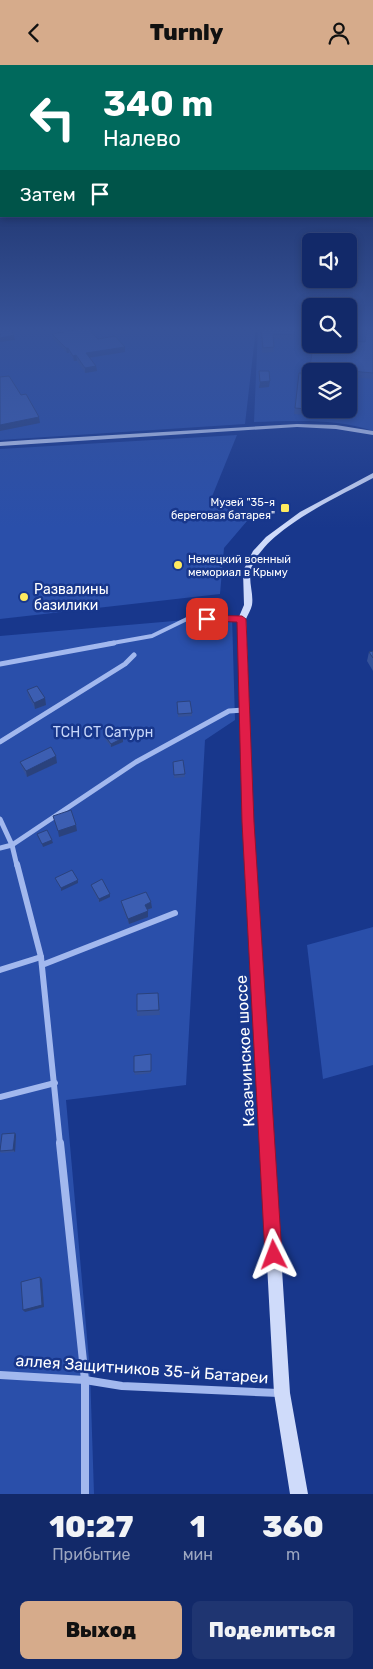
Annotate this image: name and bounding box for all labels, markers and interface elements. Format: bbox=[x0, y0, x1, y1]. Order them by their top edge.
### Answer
icon: back bbox=[20, 19, 48, 47]
text: Turnly bbox=[150, 19, 223, 46]
icon: person bbox=[325, 19, 353, 47]
text: 340 m bbox=[103, 83, 213, 125]
icon: left bbox=[20, 85, 85, 150]
text: Налево bbox=[103, 125, 181, 152]
icon: arrive bbox=[86, 180, 114, 208]
text: Затем bbox=[20, 183, 76, 206]
map controls bbox=[302, 233, 357, 418]
button: sound bbox=[302, 233, 357, 288]
button: search bbox=[302, 298, 357, 353]
button: layers bbox=[302, 363, 357, 418]
place label: Музей "35-я береговая батарея" bbox=[171, 496, 275, 522]
marker: Музей "35-я береговая батарея" bbox=[279, 502, 291, 514]
place label: Немецкий военный мемориал в Крыму bbox=[188, 553, 291, 579]
marker: Немецкий военный мемориал в Крыму bbox=[172, 559, 184, 571]
place label: Развалины базилики bbox=[34, 581, 109, 614]
marker: Развалины базилики bbox=[18, 591, 30, 603]
pin bbox=[186, 598, 228, 640]
icon: arrive bbox=[193, 605, 221, 633]
park label: ТСН СТ Сатурн bbox=[53, 724, 153, 741]
street label: Казачинское шоссе bbox=[232, 975, 258, 1127]
position arrow bbox=[247, 1228, 299, 1280]
street label: аллея Защитников 35-й Батареи bbox=[15, 1351, 269, 1387]
text: 10:27 bbox=[49, 1509, 133, 1545]
text: 1 bbox=[190, 1509, 206, 1545]
text: 360 bbox=[262, 1509, 324, 1545]
text: Прибытие bbox=[52, 1545, 130, 1564]
text: мин bbox=[183, 1545, 213, 1564]
text: m bbox=[286, 1545, 300, 1564]
button: Выход bbox=[20, 1601, 182, 1659]
button: Поделиться bbox=[192, 1601, 353, 1659]

